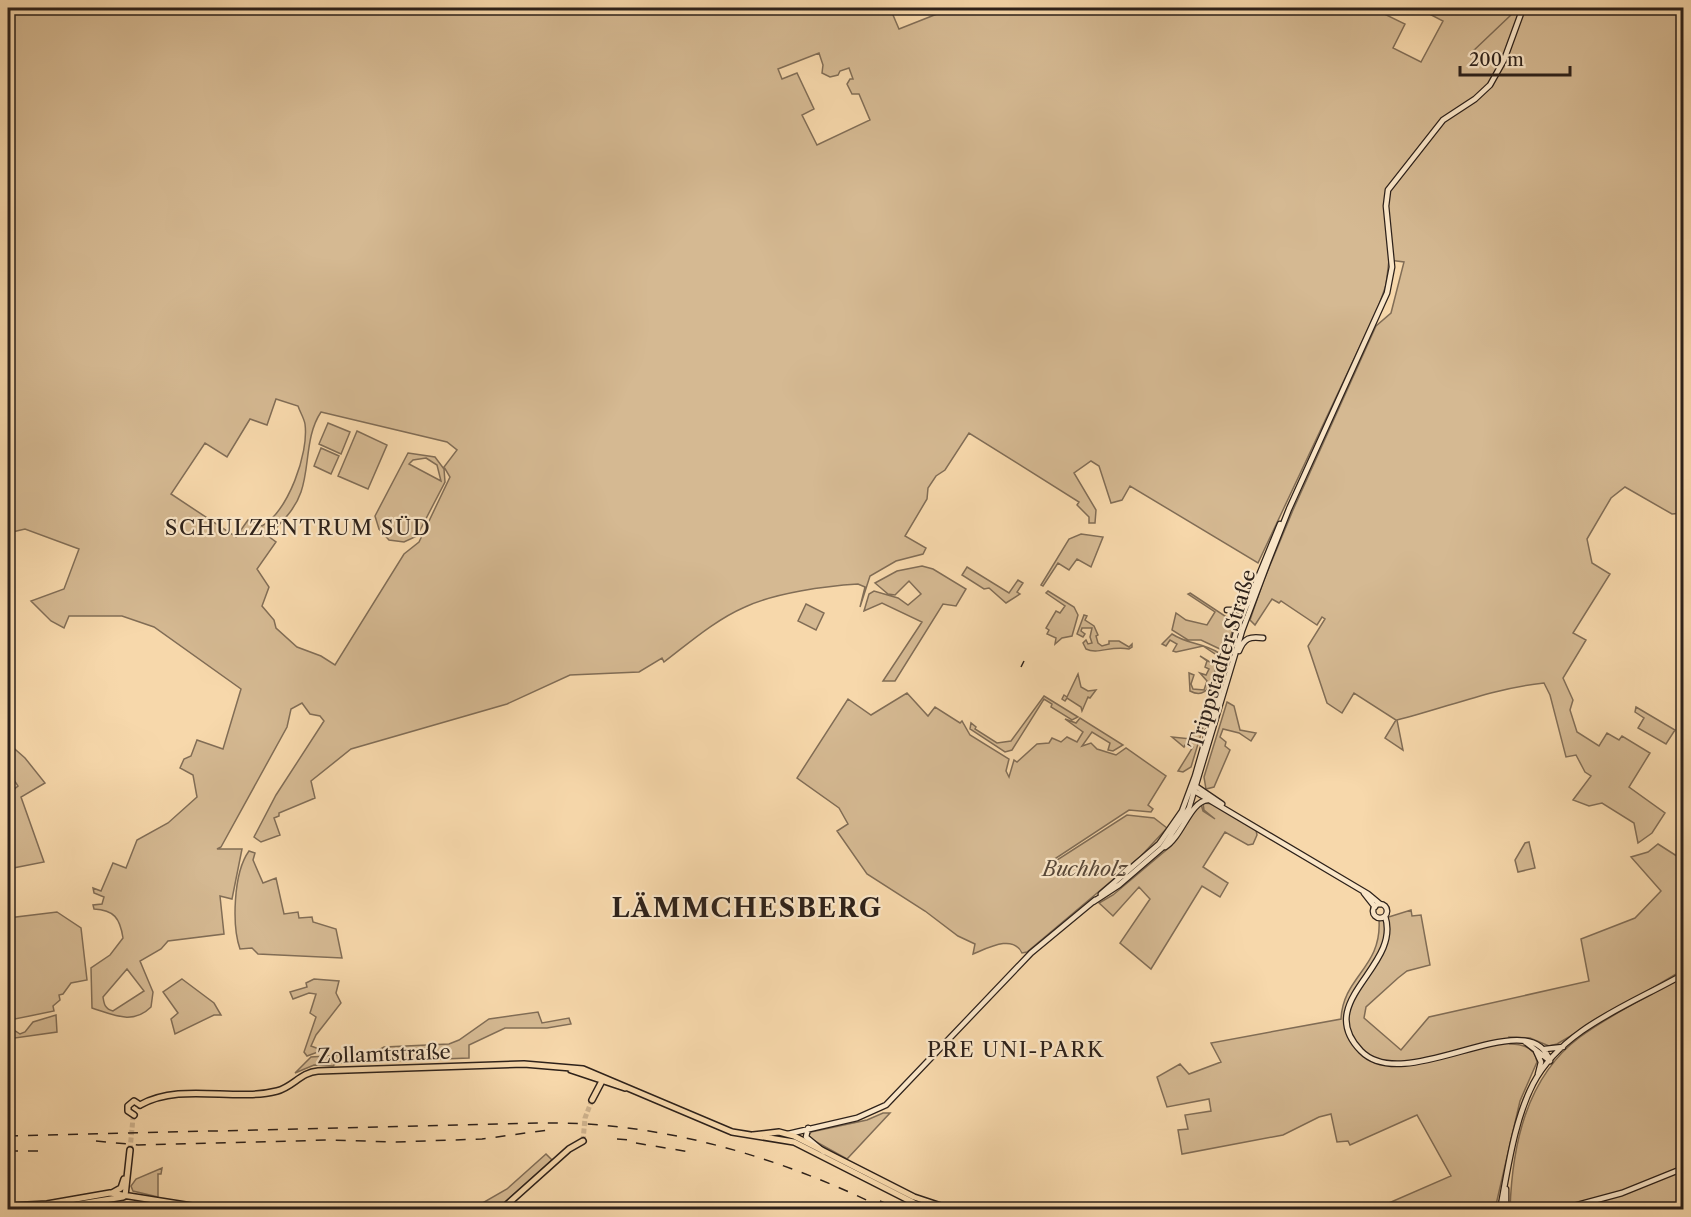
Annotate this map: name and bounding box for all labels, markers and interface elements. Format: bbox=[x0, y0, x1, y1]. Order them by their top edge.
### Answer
scale bar bbox=[1460, 39, 1570, 77]
text: 200 m bbox=[1469, 49, 1524, 71]
district label: SCHULZENTRUM SÜD bbox=[165, 515, 431, 540]
street label: Trippstadter Straße bbox=[1183, 567, 1261, 751]
park label: Buchholz bbox=[1040, 857, 1129, 881]
district label: LÄMMCHESBERG bbox=[612, 892, 882, 924]
district label: PRE UNI-PARK bbox=[927, 1037, 1105, 1062]
street label: Zollamtstraße bbox=[317, 1040, 451, 1068]

